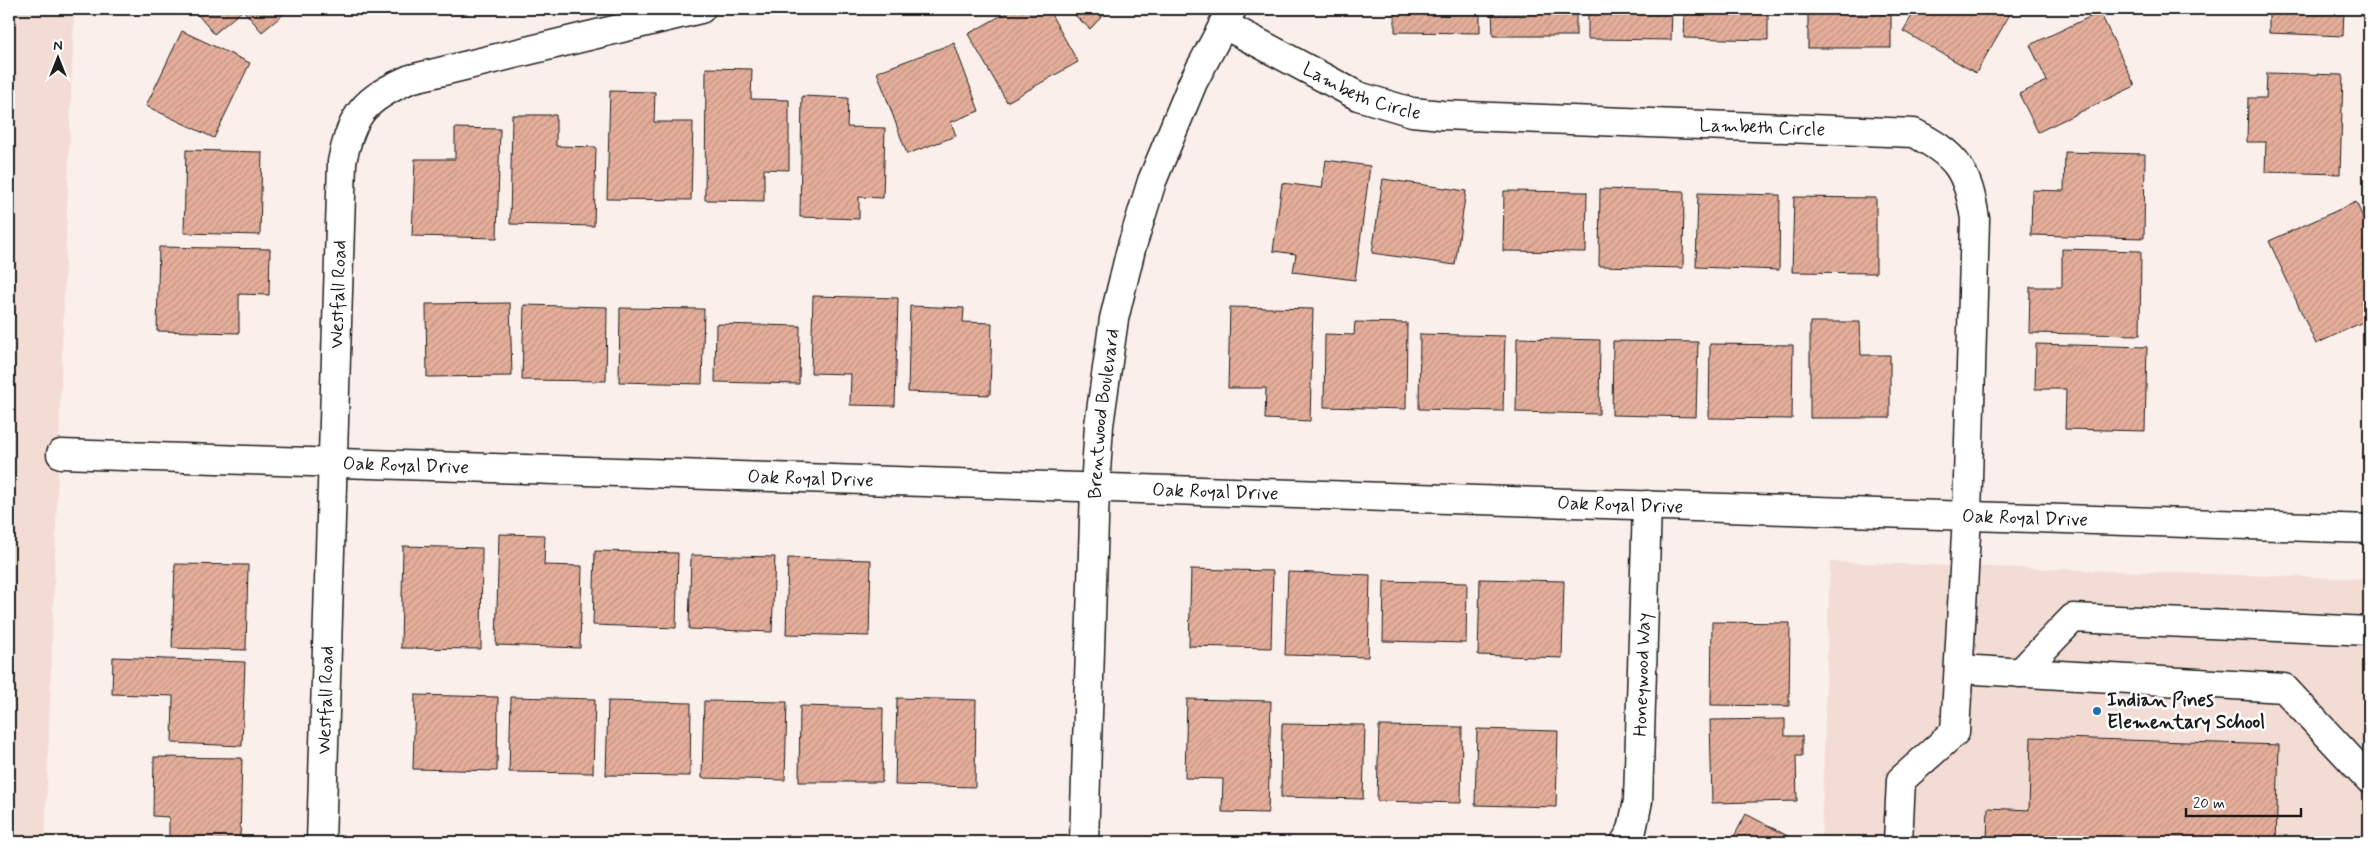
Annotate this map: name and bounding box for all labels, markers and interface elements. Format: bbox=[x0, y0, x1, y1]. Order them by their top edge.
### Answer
north arrow bbox=[32, 32, 82, 82]
text: N bbox=[53, 37, 63, 55]
street label: Lambeth Circle bbox=[1298, 56, 1422, 125]
street label: Lambeth Circle bbox=[1699, 112, 1826, 142]
street label: Westfall Road bbox=[324, 240, 352, 349]
street label: Brentwood Boulevard bbox=[1082, 327, 1125, 499]
street label: Oak Royal Drive bbox=[342, 451, 469, 480]
street label: Oak Royal Drive bbox=[747, 464, 874, 493]
street label: Oak Royal Drive bbox=[1152, 477, 1279, 506]
street label: Oak Royal Drive bbox=[1557, 490, 1684, 519]
street label: Oak Royal Drive bbox=[1961, 503, 2088, 532]
street label: Honeywood Way bbox=[1627, 612, 1657, 737]
street label: Westfall Road bbox=[311, 645, 340, 755]
place label: Indian Pines Elementary School bbox=[2107, 688, 2265, 735]
marker: Indian Pines Elementary School bbox=[2091, 705, 2103, 717]
scale bar bbox=[2186, 786, 2300, 818]
text: 20 m bbox=[2193, 794, 2225, 814]

